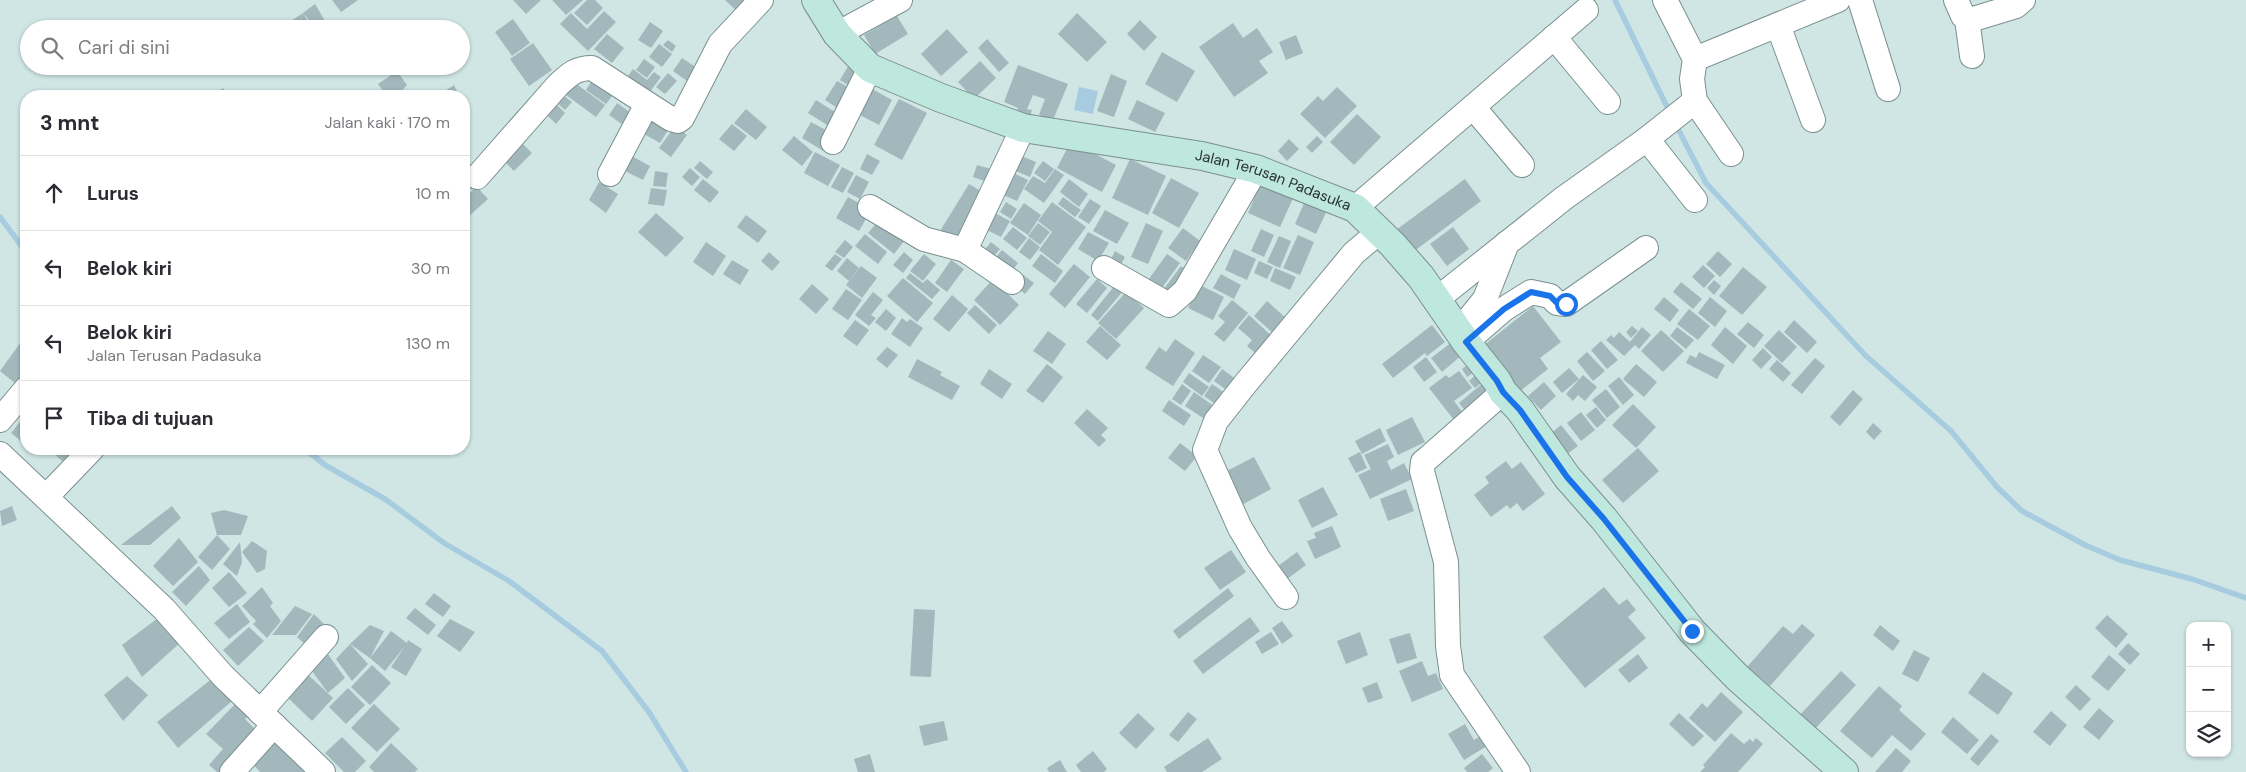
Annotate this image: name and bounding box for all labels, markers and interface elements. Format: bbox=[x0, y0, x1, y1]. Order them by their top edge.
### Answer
search box bbox=[20, 20, 470, 75]
icon: search bbox=[38, 34, 66, 62]
text: Cari di sini bbox=[78, 35, 170, 60]
text: 3 mnt bbox=[40, 109, 99, 137]
text: Jalan kaki · 170 m bbox=[325, 112, 450, 133]
street label: Jalan Terusan Padasuka bbox=[1194, 145, 1354, 216]
icon: ahead bbox=[40, 179, 68, 207]
text: Lurus bbox=[87, 181, 139, 206]
text: 10 m bbox=[416, 183, 450, 204]
icon: left bbox=[40, 254, 68, 282]
text: Belok kiri bbox=[87, 256, 172, 281]
text: 30 m bbox=[411, 258, 450, 279]
route start bbox=[1555, 293, 1578, 316]
text: Belok kiri bbox=[87, 320, 172, 345]
icon: left bbox=[40, 329, 68, 357]
text: 130 m bbox=[406, 333, 450, 354]
text: Jalan Terusan Padasuka bbox=[87, 345, 262, 366]
icon: arrive bbox=[40, 404, 68, 432]
text: Tiba di tujuan bbox=[87, 406, 213, 431]
route end bbox=[1681, 620, 1704, 643]
map controls bbox=[2186, 622, 2231, 757]
button: + bbox=[2186, 622, 2231, 667]
button: − bbox=[2186, 667, 2231, 712]
button: layers bbox=[2186, 712, 2231, 757]

